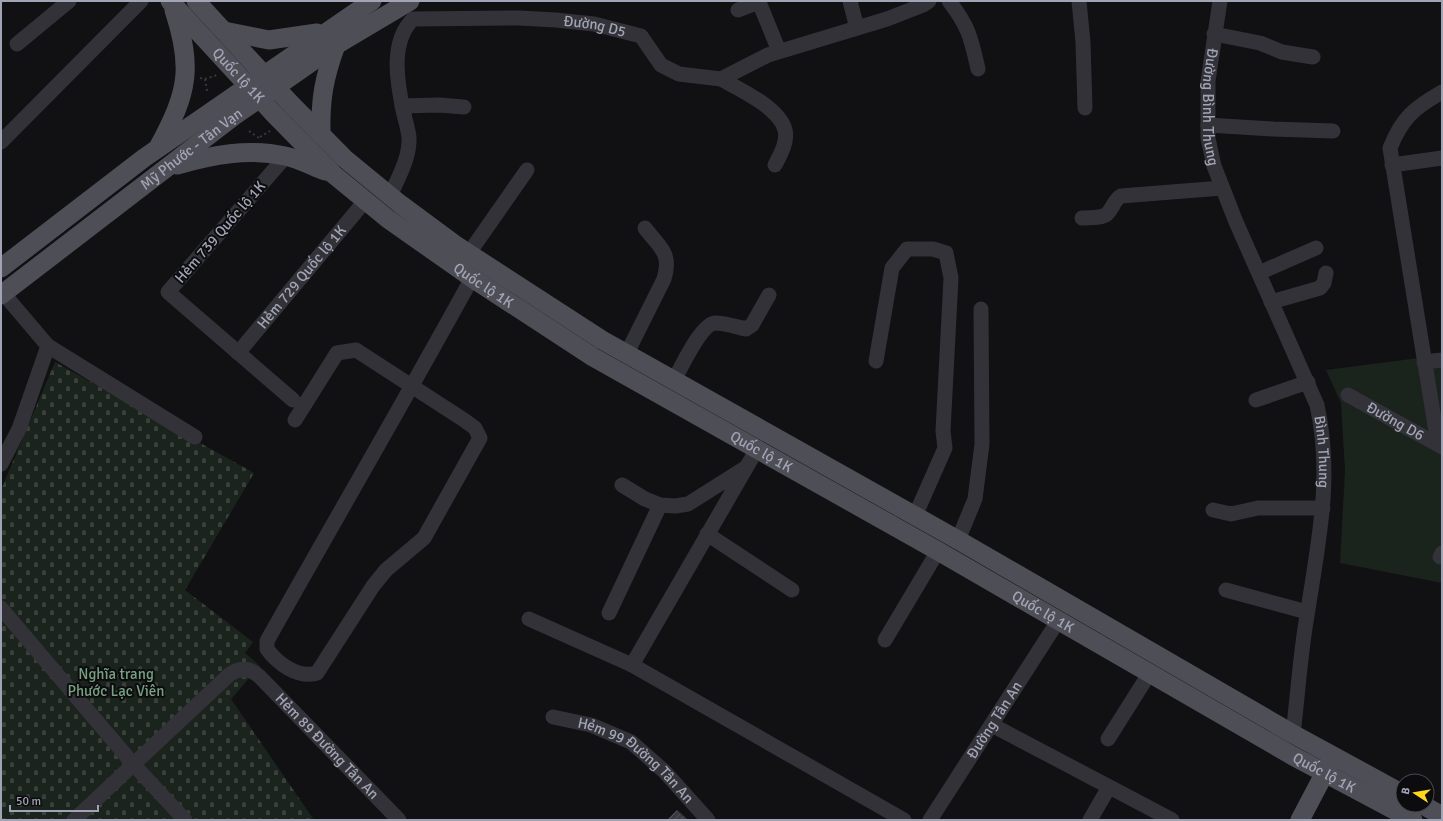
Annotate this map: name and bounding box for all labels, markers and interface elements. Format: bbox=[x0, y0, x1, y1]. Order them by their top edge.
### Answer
street label: Đường D5 bbox=[563, 12, 628, 41]
street label: Quốc lộ 1K bbox=[209, 44, 268, 107]
street label: Đường Bình Thung bbox=[1199, 47, 1223, 168]
street label: Mỹ Phước - Tân Vạn bbox=[137, 104, 246, 194]
street label: Hẻm 739 Quốc lộ 1K bbox=[171, 177, 269, 287]
street label: Hẻm 729 Quốc lộ 1K bbox=[253, 222, 350, 332]
street label: Quốc lộ 1K bbox=[450, 259, 517, 312]
street label: Đường D6 bbox=[1363, 398, 1427, 444]
street label: Bình Thung bbox=[1310, 414, 1333, 488]
street label: Quốc lộ 1K bbox=[727, 427, 796, 476]
street label: Quốc lộ 1K bbox=[1009, 587, 1077, 637]
park label: Nghĩa trang Phước Lạc Viên bbox=[67, 665, 165, 700]
street label: Đường Tân An bbox=[963, 678, 1026, 762]
street label: Hẻm 89 Đường Tân An bbox=[272, 689, 383, 803]
street label: Hẻm 99 Đường Tân An bbox=[576, 713, 698, 807]
street label: Quốc lộ 1K bbox=[1290, 749, 1359, 797]
north arrow bbox=[1395, 773, 1435, 813]
text: B bbox=[1399, 786, 1413, 796]
scale bar bbox=[10, 787, 98, 813]
text: 50 m bbox=[16, 794, 41, 809]

